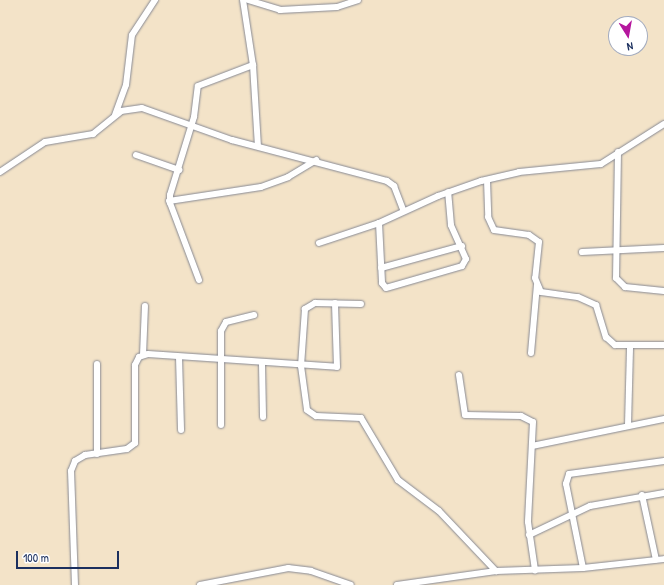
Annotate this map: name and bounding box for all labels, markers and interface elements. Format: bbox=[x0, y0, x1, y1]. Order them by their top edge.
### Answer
north arrow bbox=[608, 16, 648, 56]
text: N bbox=[626, 39, 634, 54]
scale bar bbox=[18, 543, 121, 569]
text: 100 m bbox=[23, 549, 49, 566]

